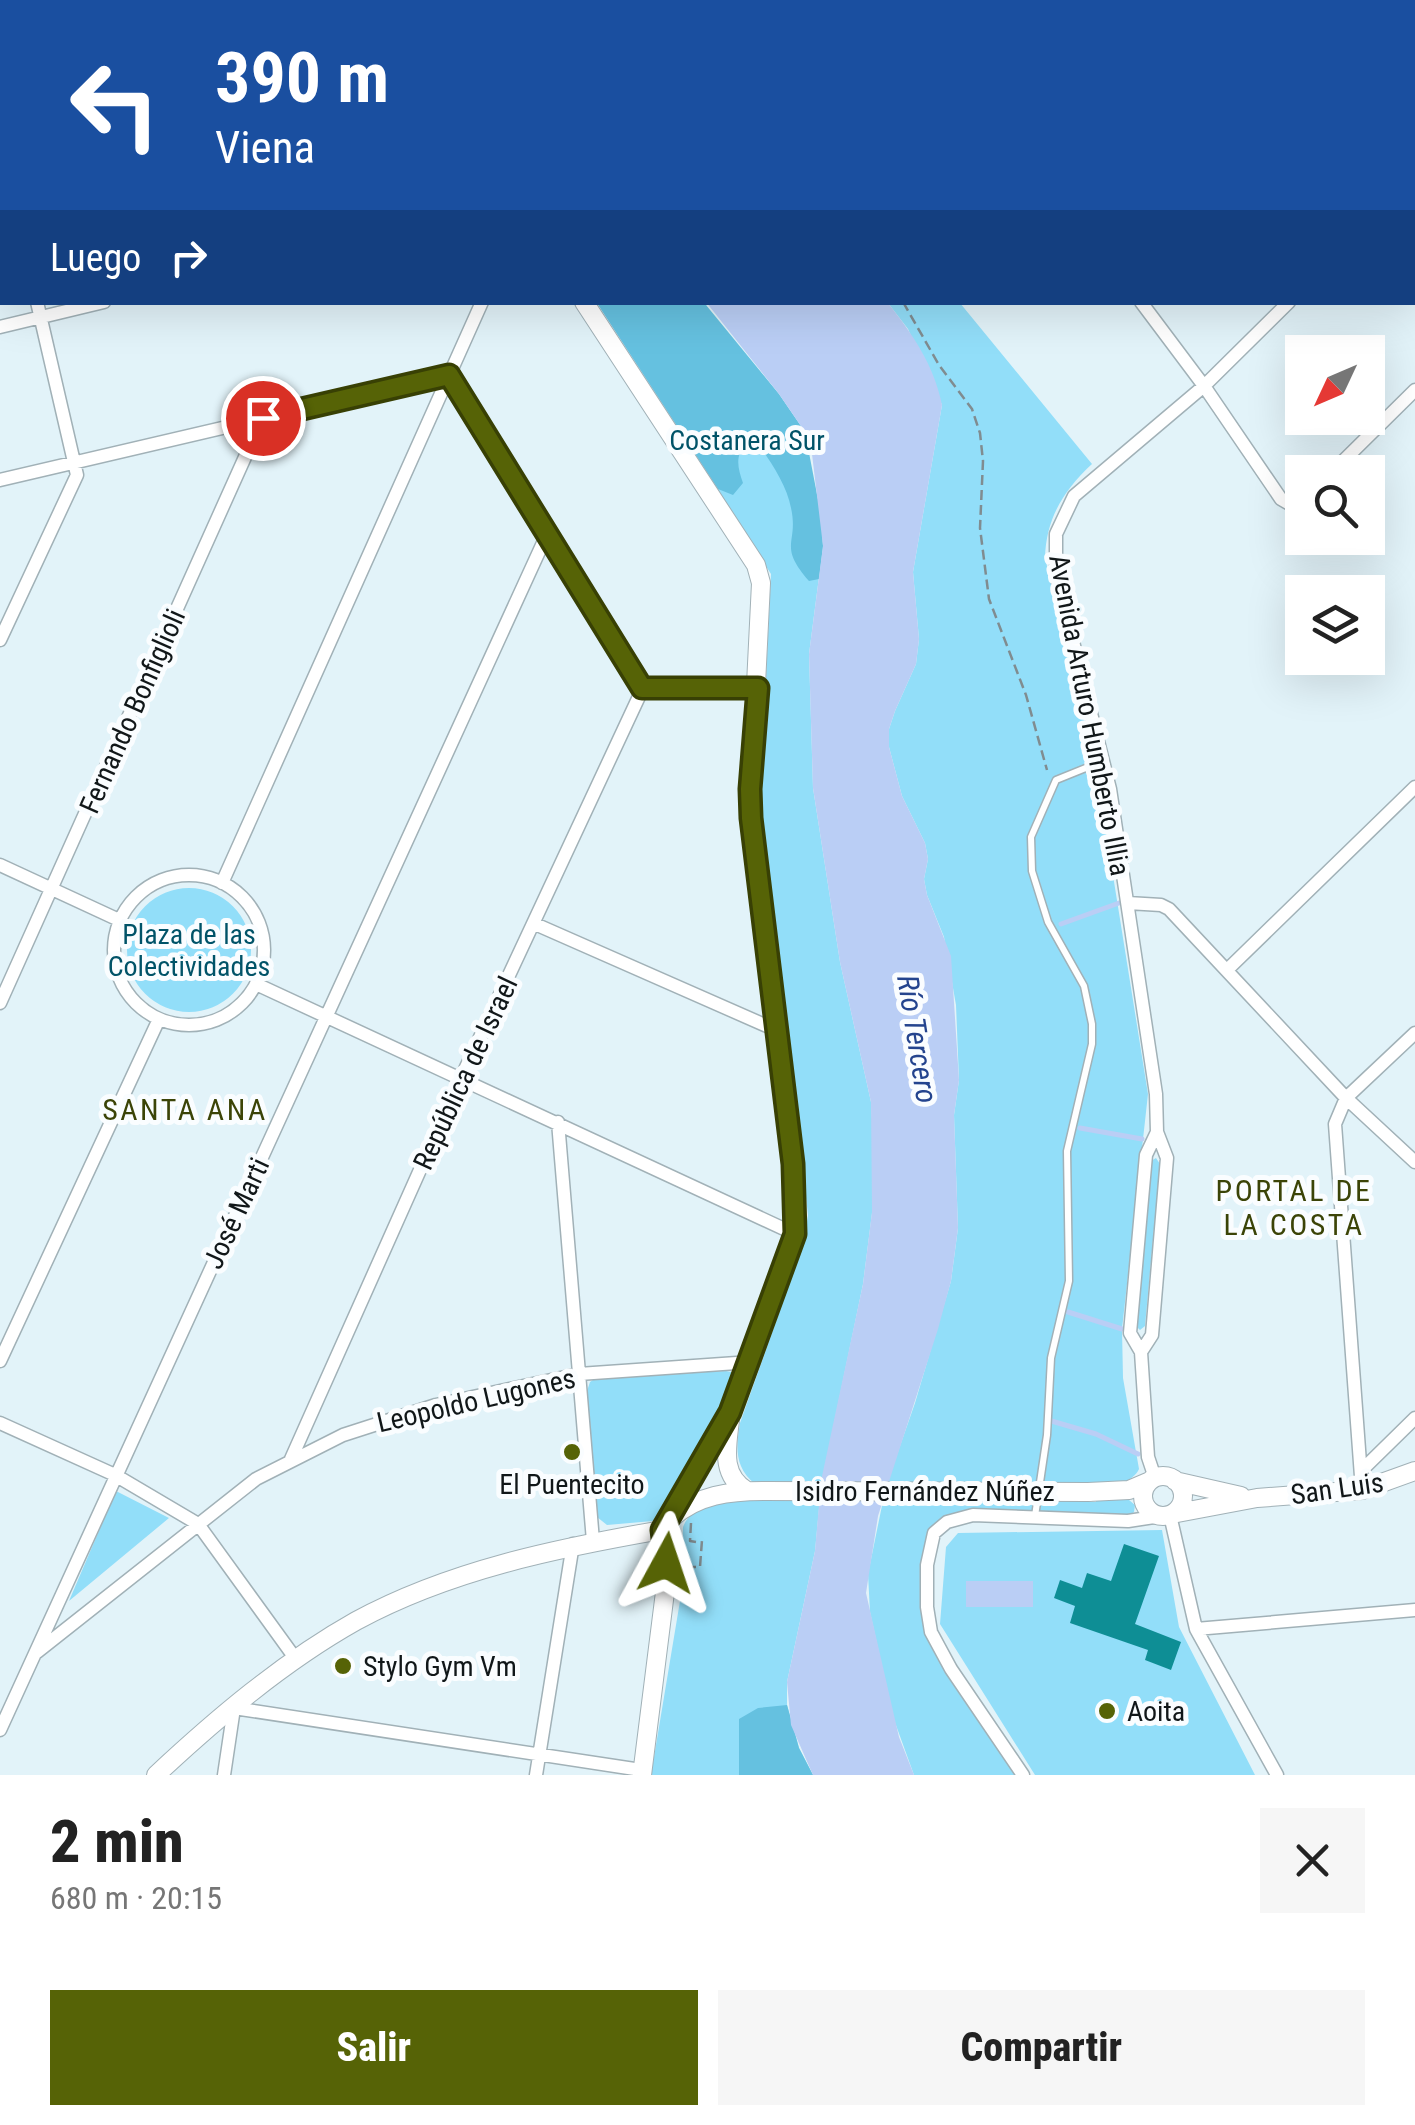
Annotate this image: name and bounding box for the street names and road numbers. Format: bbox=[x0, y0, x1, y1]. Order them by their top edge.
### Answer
street label: Avenida Arturo Humberto Illia bbox=[1042, 552, 1137, 878]
street label: Fernando Bonfiglioli bbox=[73, 604, 192, 818]
street label: República de Israel bbox=[406, 972, 525, 1175]
street label: José Marti bbox=[196, 1153, 276, 1274]
street label: Leopoldo Lugones bbox=[374, 1362, 579, 1439]
street label: San Luis bbox=[1289, 1466, 1386, 1511]
street label: Isidro Fernández Núñez bbox=[795, 1475, 1055, 1508]

